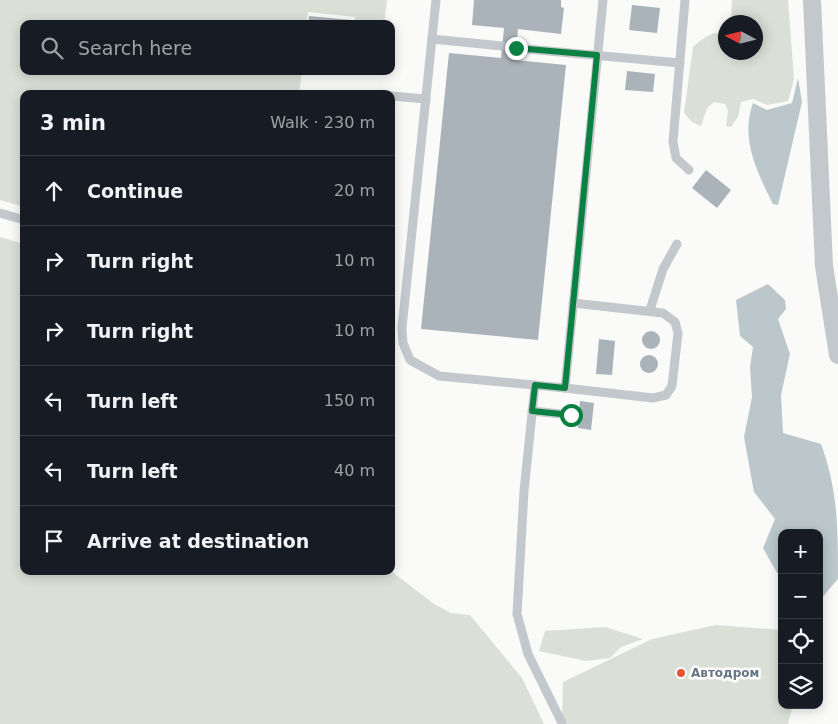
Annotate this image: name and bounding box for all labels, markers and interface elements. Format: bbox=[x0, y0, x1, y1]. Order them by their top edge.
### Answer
north arrow bbox=[718, 15, 763, 60]
search box bbox=[20, 20, 395, 75]
icon: search bbox=[38, 34, 66, 62]
text: Search here bbox=[78, 37, 192, 59]
route end bbox=[505, 37, 528, 60]
text: 3 min bbox=[40, 111, 106, 135]
text: Walk · 230 m bbox=[270, 113, 375, 132]
icon: ahead bbox=[40, 177, 68, 205]
text: Continue bbox=[87, 180, 183, 202]
text: 20 m bbox=[334, 181, 375, 200]
icon: right bbox=[40, 247, 68, 275]
text: Turn right bbox=[87, 250, 193, 272]
text: 10 m bbox=[334, 251, 375, 270]
icon: right bbox=[40, 317, 68, 345]
text: Turn right bbox=[87, 320, 193, 342]
text: 10 m bbox=[334, 321, 375, 340]
icon: left bbox=[40, 387, 68, 415]
text: Turn left bbox=[87, 390, 178, 412]
text: 150 m bbox=[324, 391, 375, 410]
route start bbox=[560, 404, 583, 427]
icon: left bbox=[40, 457, 68, 485]
text: Turn left bbox=[87, 460, 178, 482]
text: 40 m bbox=[334, 461, 375, 480]
icon: arrive bbox=[40, 527, 68, 555]
map controls bbox=[778, 529, 823, 709]
button: + bbox=[778, 529, 823, 574]
text: Arrive at destination bbox=[87, 530, 309, 552]
button: − bbox=[778, 574, 823, 619]
button: locate bbox=[778, 619, 823, 664]
button: layers bbox=[778, 664, 823, 709]
place label: Автодром bbox=[691, 666, 759, 680]
marker: Автодром bbox=[675, 667, 687, 679]

